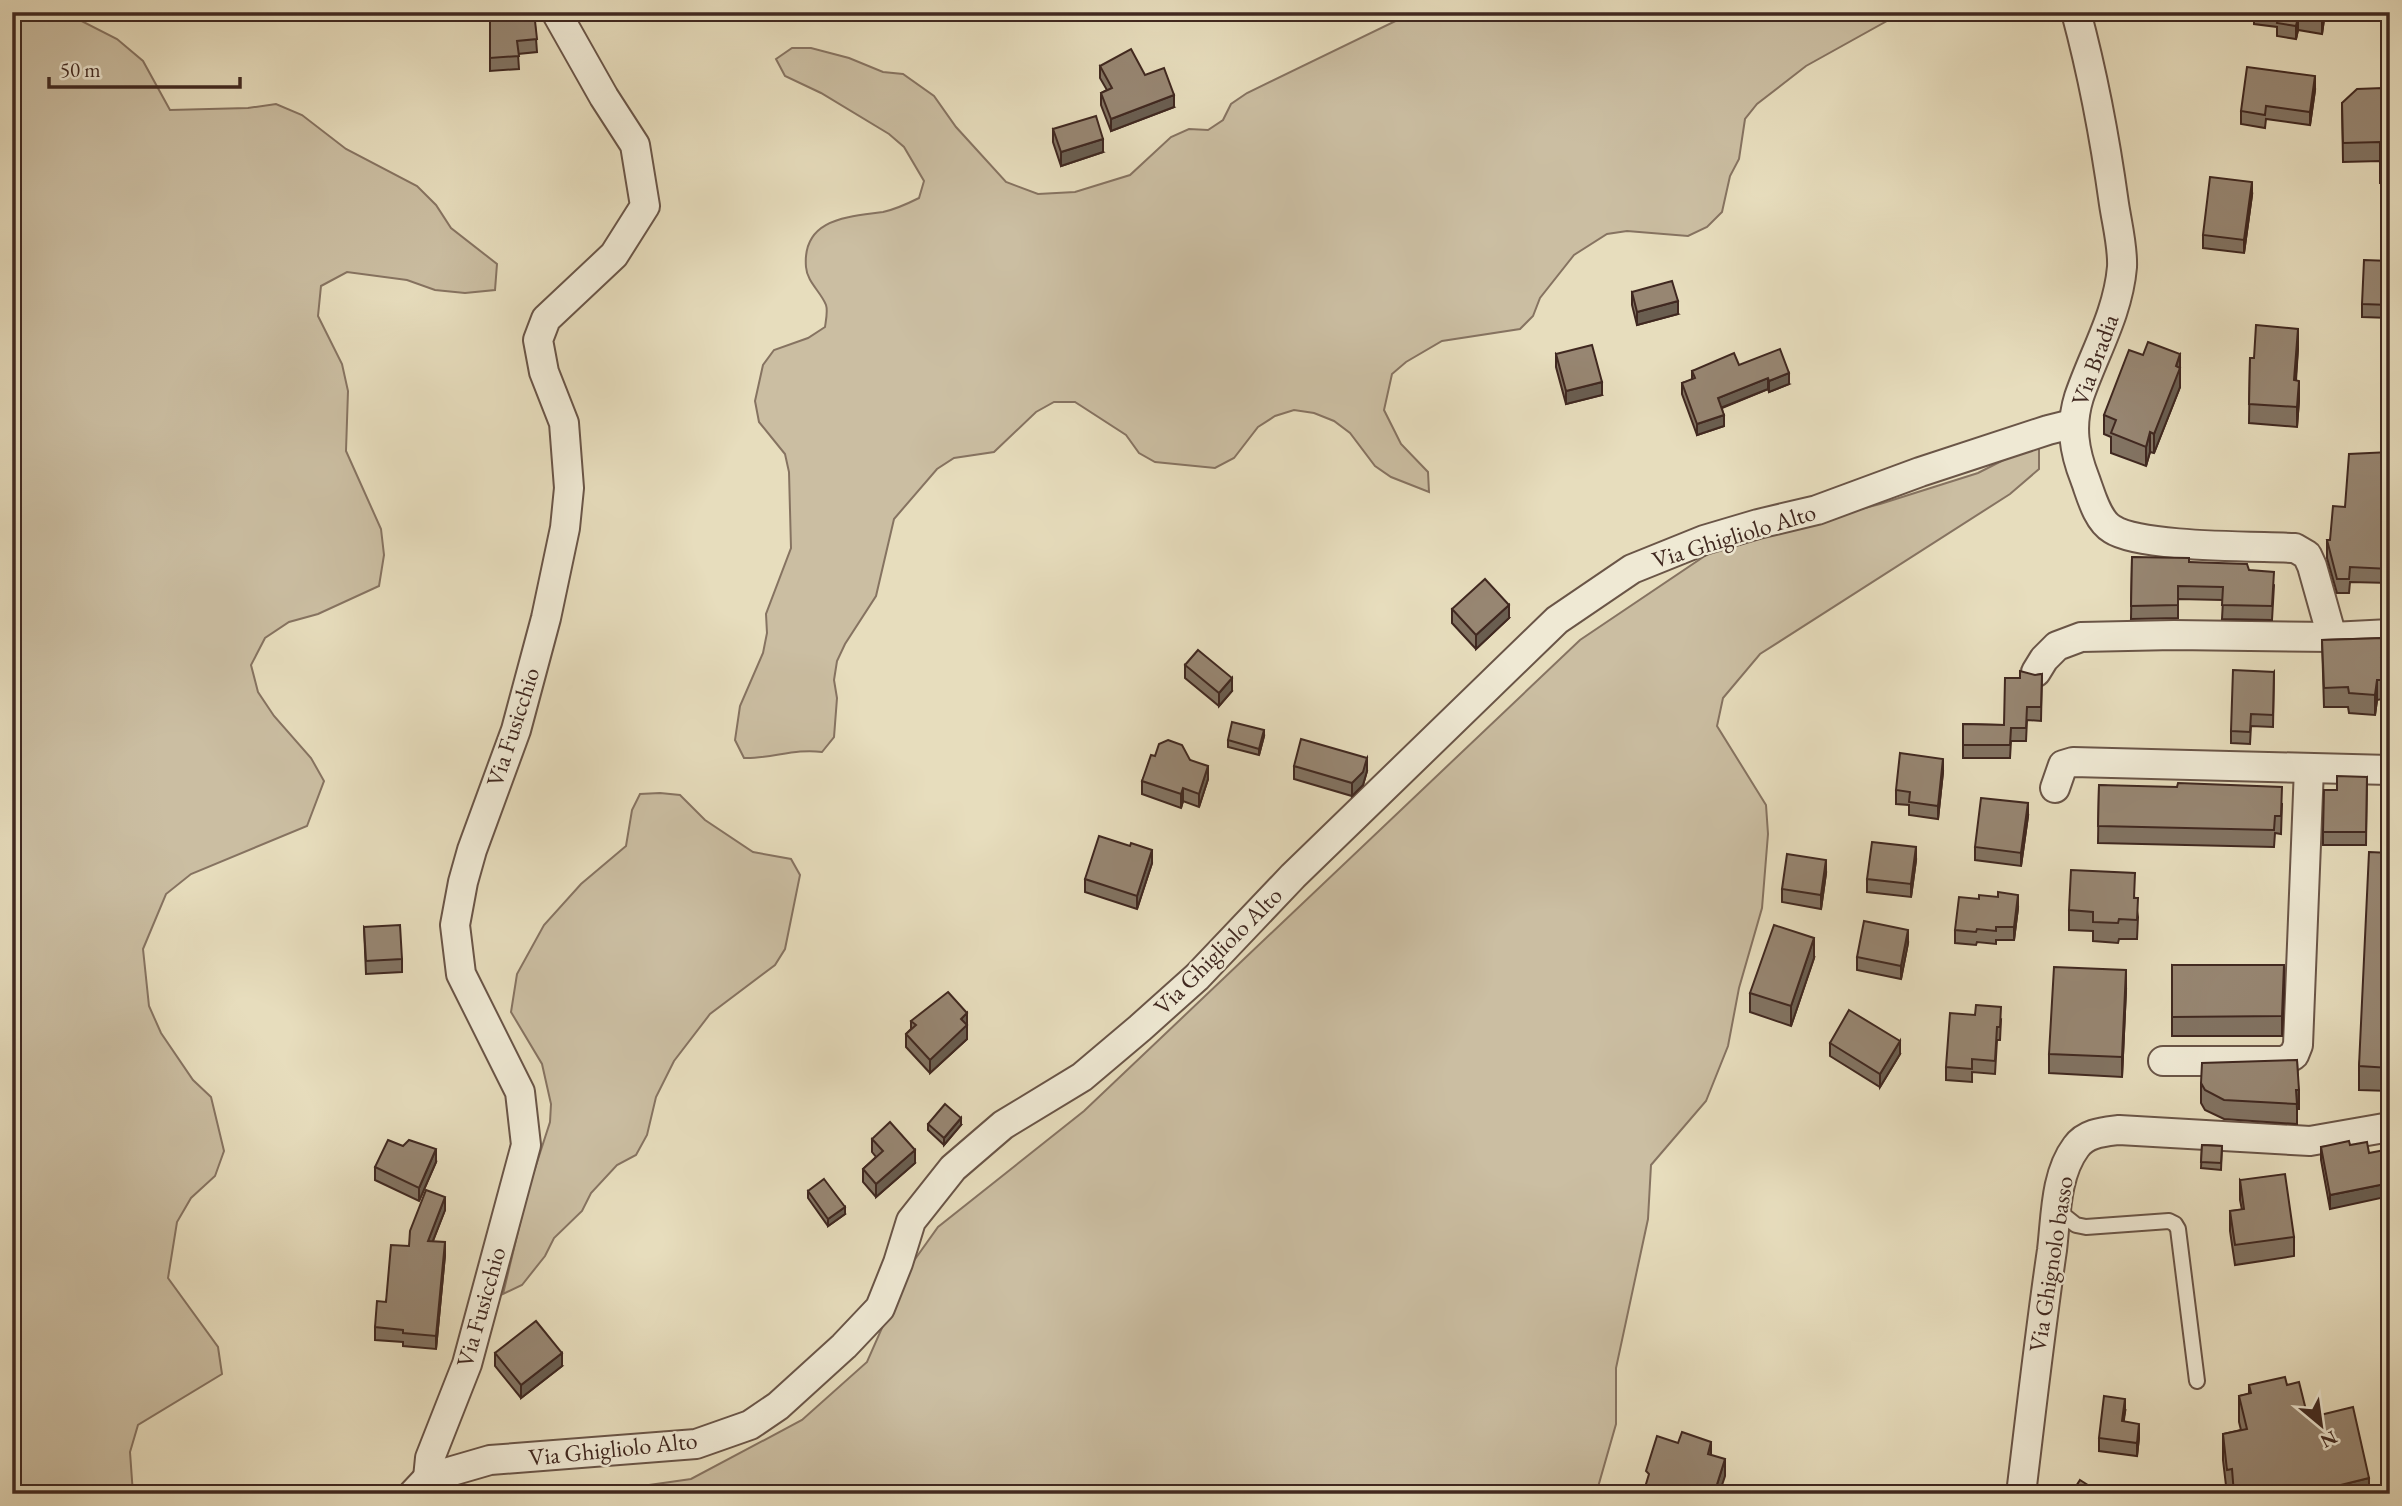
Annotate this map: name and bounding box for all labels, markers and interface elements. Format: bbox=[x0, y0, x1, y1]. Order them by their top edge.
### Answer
scale bar bbox=[49, 46, 240, 90]
text: 50 m bbox=[60, 56, 101, 83]
street label: Via Bradia bbox=[2064, 309, 2126, 410]
street label: Via Ghigliolo Alto bbox=[1648, 496, 1820, 575]
street label: Via Fusicchio bbox=[479, 663, 546, 790]
street label: Via Ghigliolo Alto bbox=[1147, 880, 1289, 1022]
street label: Via Ghignolo basso bbox=[2021, 1174, 2080, 1354]
street label: Via Fusicchio bbox=[449, 1243, 512, 1371]
north arrow bbox=[2286, 1390, 2356, 1460]
street label: Via Ghigliolo Alto bbox=[527, 1424, 699, 1473]
text: N bbox=[2316, 1425, 2342, 1454]

